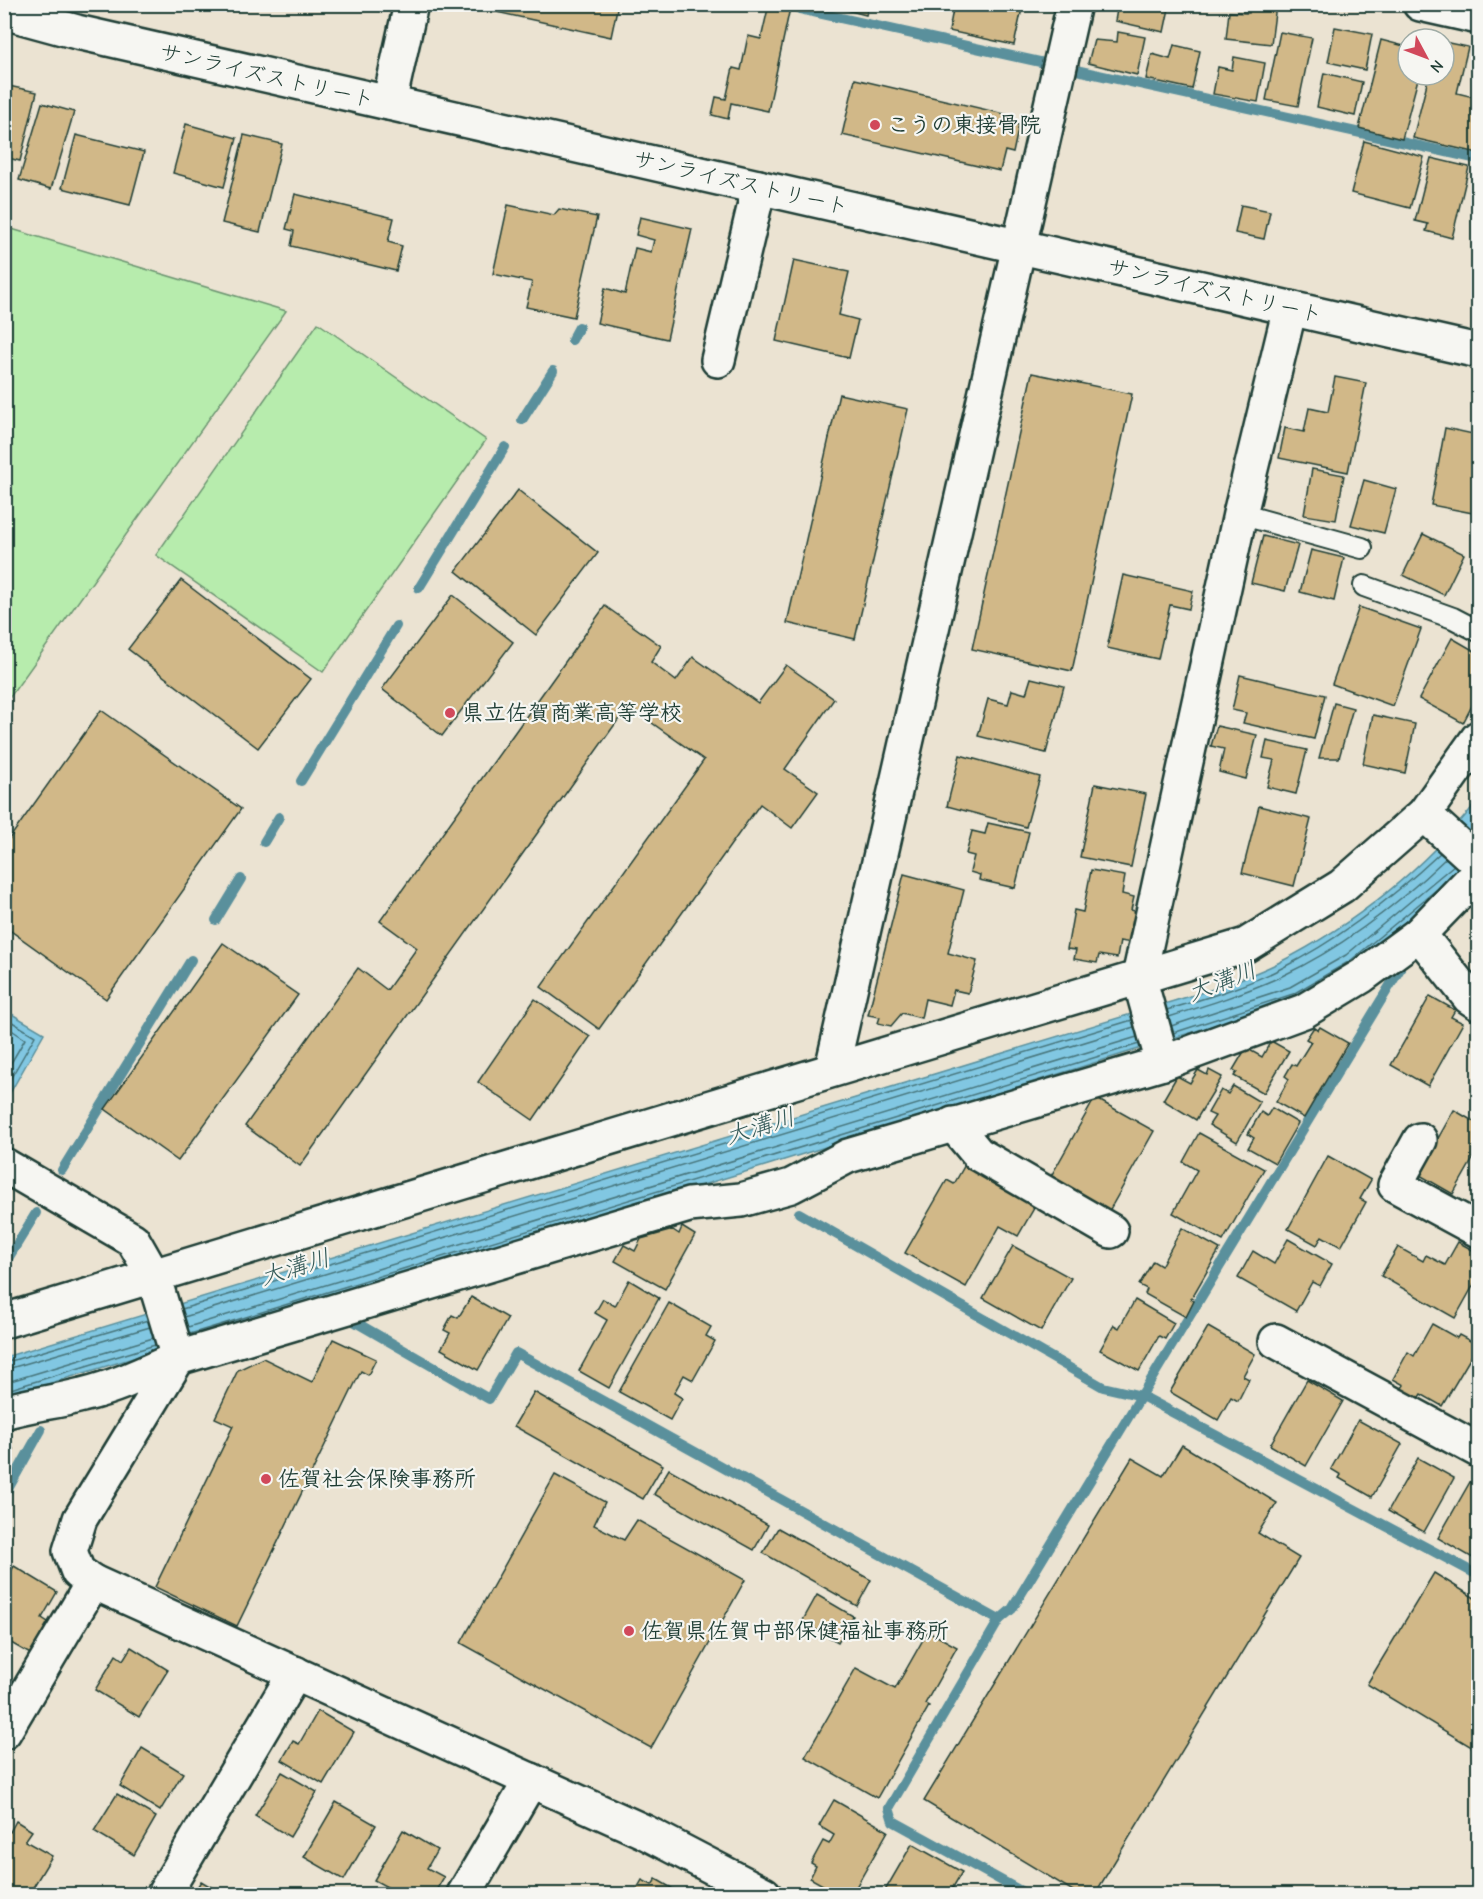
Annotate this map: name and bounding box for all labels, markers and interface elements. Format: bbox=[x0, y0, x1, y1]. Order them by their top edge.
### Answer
north arrow bbox=[1396, 27, 1456, 87]
street label: サンライズストリート bbox=[157, 39, 377, 113]
text: N bbox=[1426, 56, 1447, 76]
place label: こうの東接骨院 bbox=[887, 112, 1041, 138]
marker: こうの東接骨院 bbox=[868, 118, 882, 132]
street label: サンライズストリート bbox=[631, 146, 851, 220]
street label: サンライズストリート bbox=[1105, 254, 1325, 328]
place label: 県立佐賀商業高等学校 bbox=[462, 700, 682, 726]
marker: 県立佐賀商業高等学校 bbox=[443, 706, 457, 720]
water label: 大溝川 bbox=[1183, 955, 1261, 1007]
water label: 大溝川 bbox=[721, 1102, 799, 1150]
water label: 大溝川 bbox=[256, 1243, 334, 1291]
place label: 佐賀社会保険事務所 bbox=[278, 1466, 476, 1492]
marker: 佐賀社会保険事務所 bbox=[259, 1472, 273, 1486]
place label: 佐賀県佐賀中部保健福祉事務所 bbox=[641, 1618, 949, 1644]
marker: 佐賀県佐賀中部保健福祉事務所 bbox=[622, 1624, 636, 1638]

